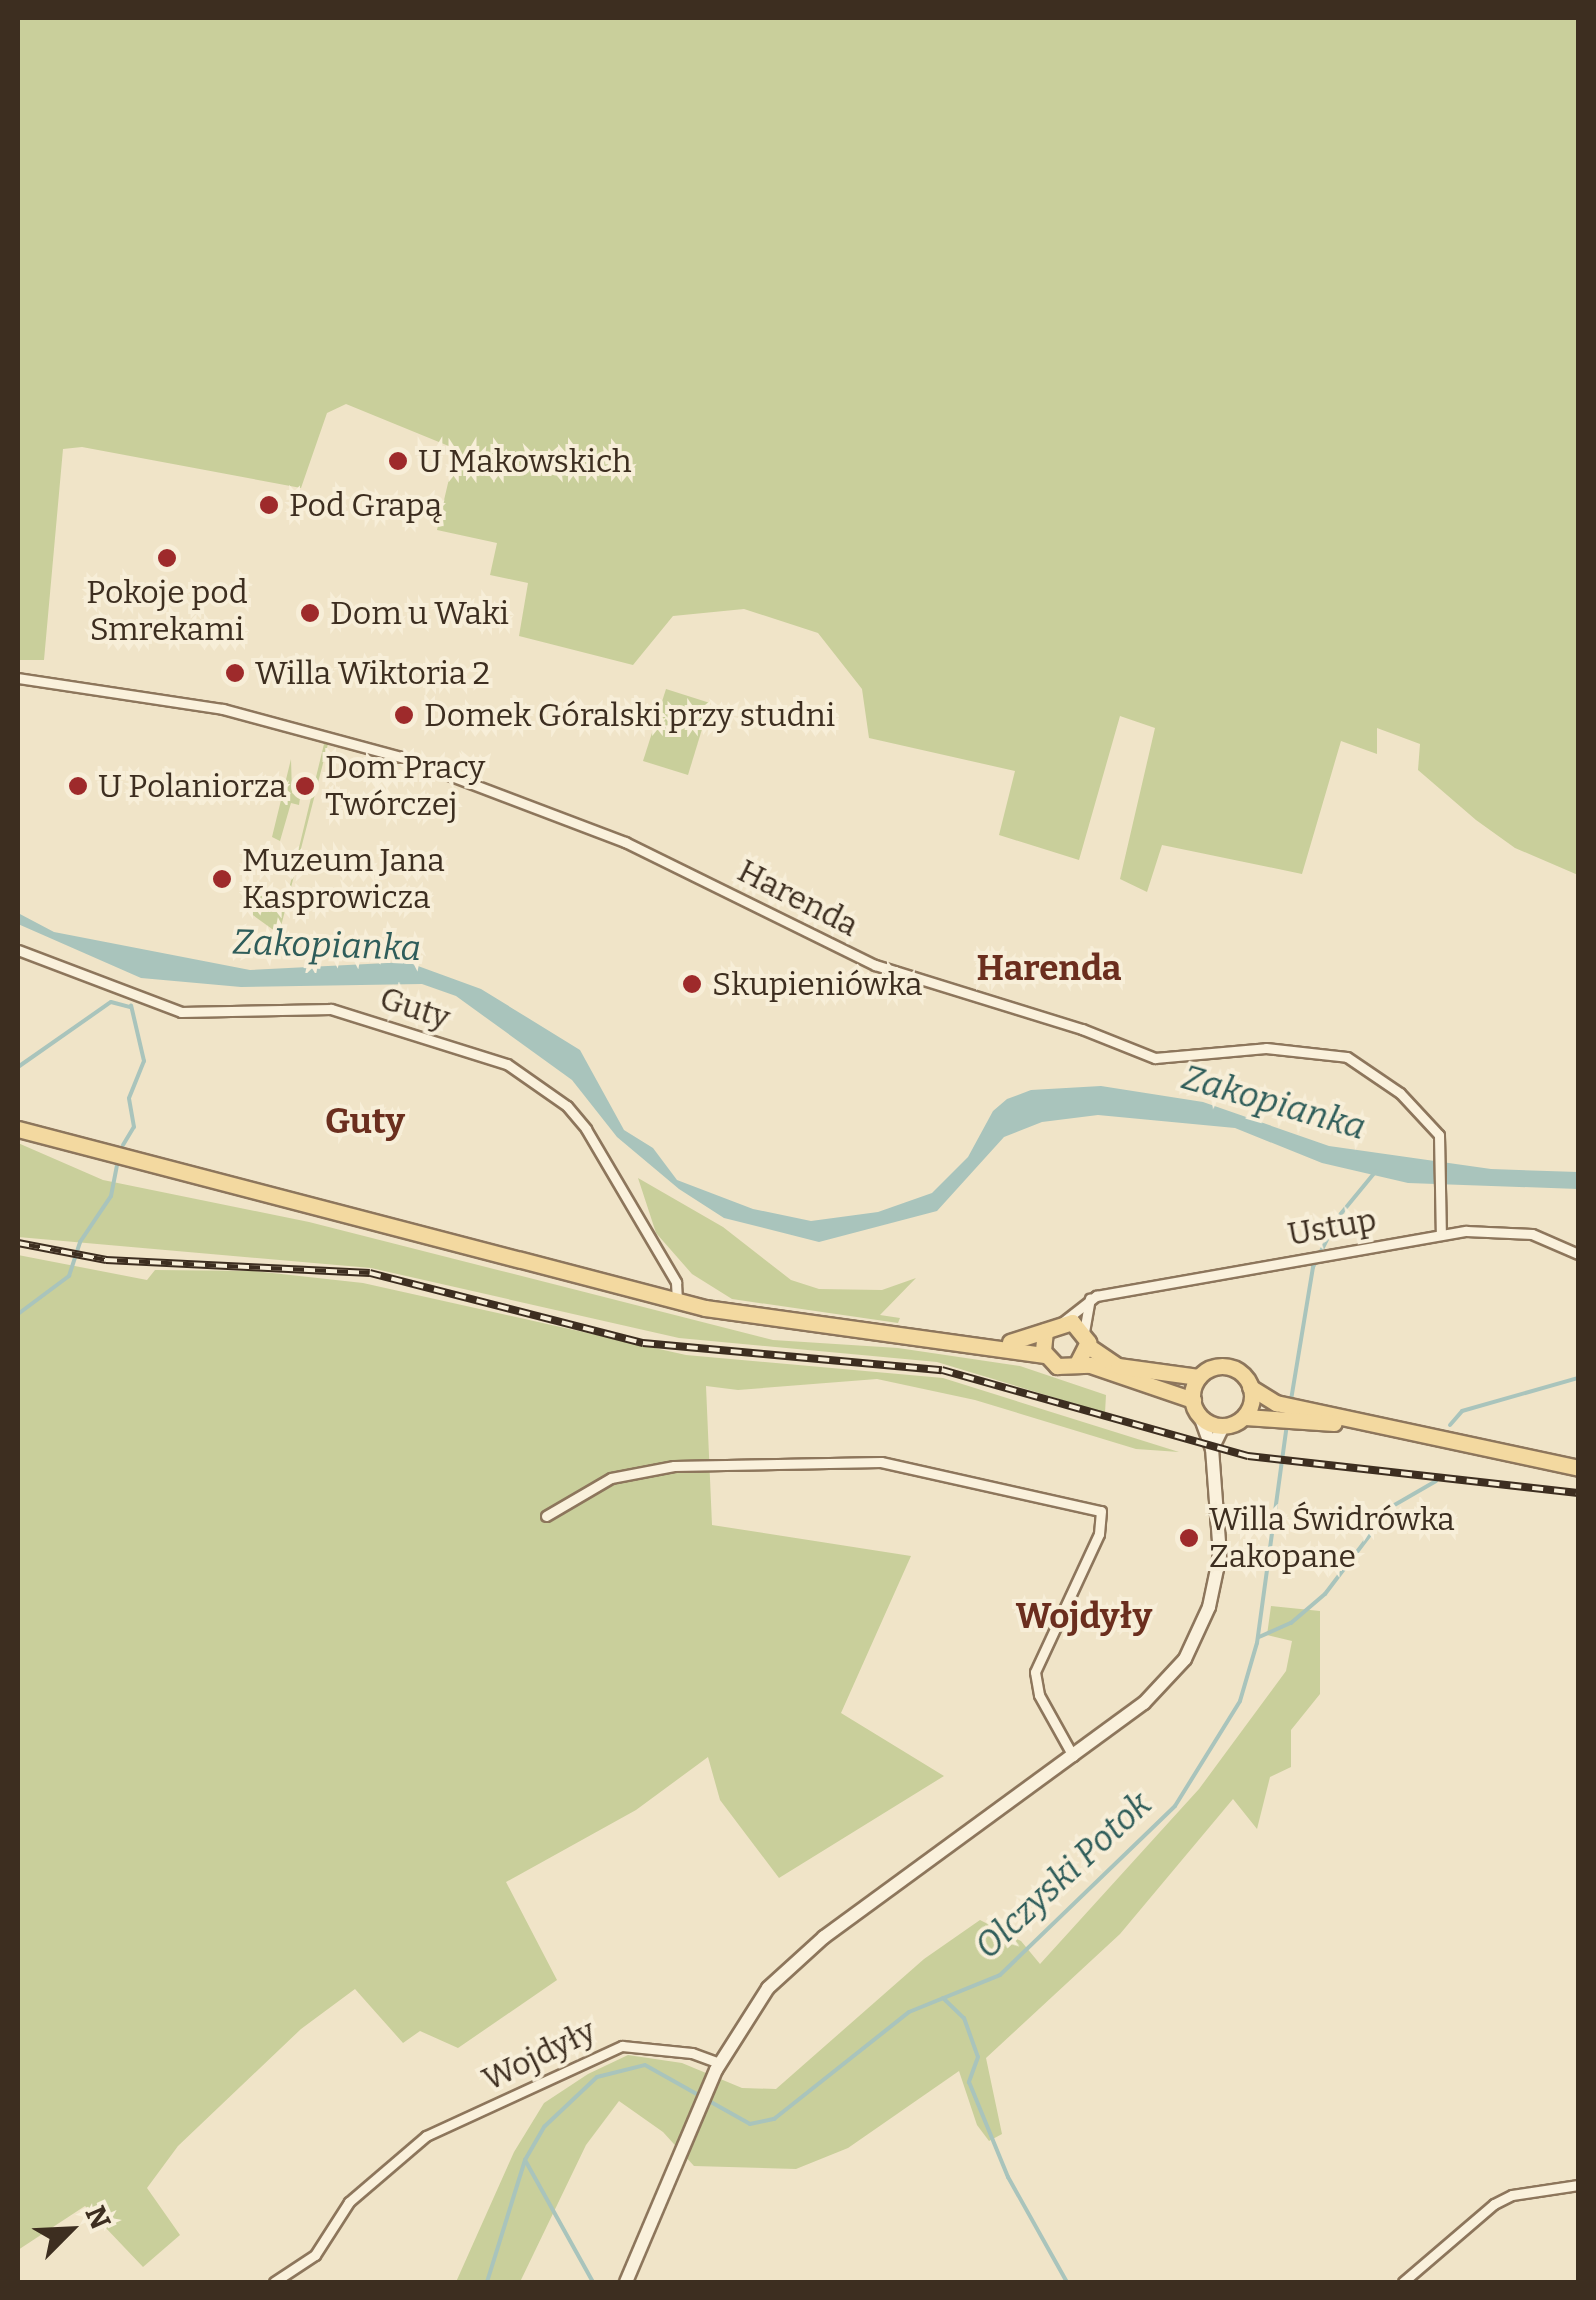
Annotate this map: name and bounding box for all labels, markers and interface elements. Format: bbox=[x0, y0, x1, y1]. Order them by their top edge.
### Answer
place label: U Makowskich bbox=[418, 442, 632, 480]
marker: U Makowskich bbox=[387, 450, 409, 472]
place label: Pod Grapą bbox=[289, 486, 442, 524]
marker: Pod Grapą bbox=[258, 494, 280, 516]
marker: Pokoje pod Smrekami bbox=[156, 547, 178, 569]
place label: Pokoje pod Smrekami bbox=[86, 574, 248, 649]
place label: Dom u Waki bbox=[330, 594, 509, 632]
marker: Dom u Waki bbox=[299, 602, 321, 624]
place label: Willa Wiktoria 2 bbox=[255, 654, 490, 692]
marker: Willa Wiktoria 2 bbox=[224, 662, 246, 684]
place label: Domek Góralski przy studni bbox=[424, 696, 835, 734]
marker: Domek Góralski przy studni bbox=[393, 704, 415, 726]
place label: Dom Pracy Twórczej bbox=[325, 749, 485, 824]
place label: U Polaniorza bbox=[98, 767, 287, 805]
marker: U Polaniorza bbox=[67, 775, 89, 797]
marker: Dom Pracy Twórczej bbox=[294, 775, 316, 797]
place label: Muzeum Jana Kasprowicza bbox=[242, 842, 445, 917]
street label: Harenda bbox=[732, 851, 864, 945]
marker: Muzeum Jana Kasprowicza bbox=[211, 868, 233, 890]
water label: Zakopianka bbox=[232, 921, 422, 969]
district label: Harenda bbox=[977, 947, 1121, 989]
place label: Skupieniówka bbox=[712, 965, 922, 1003]
marker: Skupieniówka bbox=[681, 973, 703, 995]
street label: Guty bbox=[375, 979, 455, 1037]
water label: Zakopianka bbox=[1178, 1056, 1370, 1148]
district label: Guty bbox=[325, 1100, 405, 1142]
street label: Ustup bbox=[1285, 1200, 1379, 1254]
place label: Willa Świdrówka Zakopane bbox=[1209, 1501, 1455, 1576]
marker: Willa Świdrówka Zakopane bbox=[1178, 1527, 1200, 1549]
district label: Wojdyły bbox=[1016, 1595, 1152, 1637]
water label: Olczyski Potok bbox=[966, 1783, 1160, 1967]
street label: Wojdyły bbox=[476, 2011, 602, 2099]
north arrow bbox=[20, 2180, 120, 2280]
text: N bbox=[78, 2201, 117, 2234]

